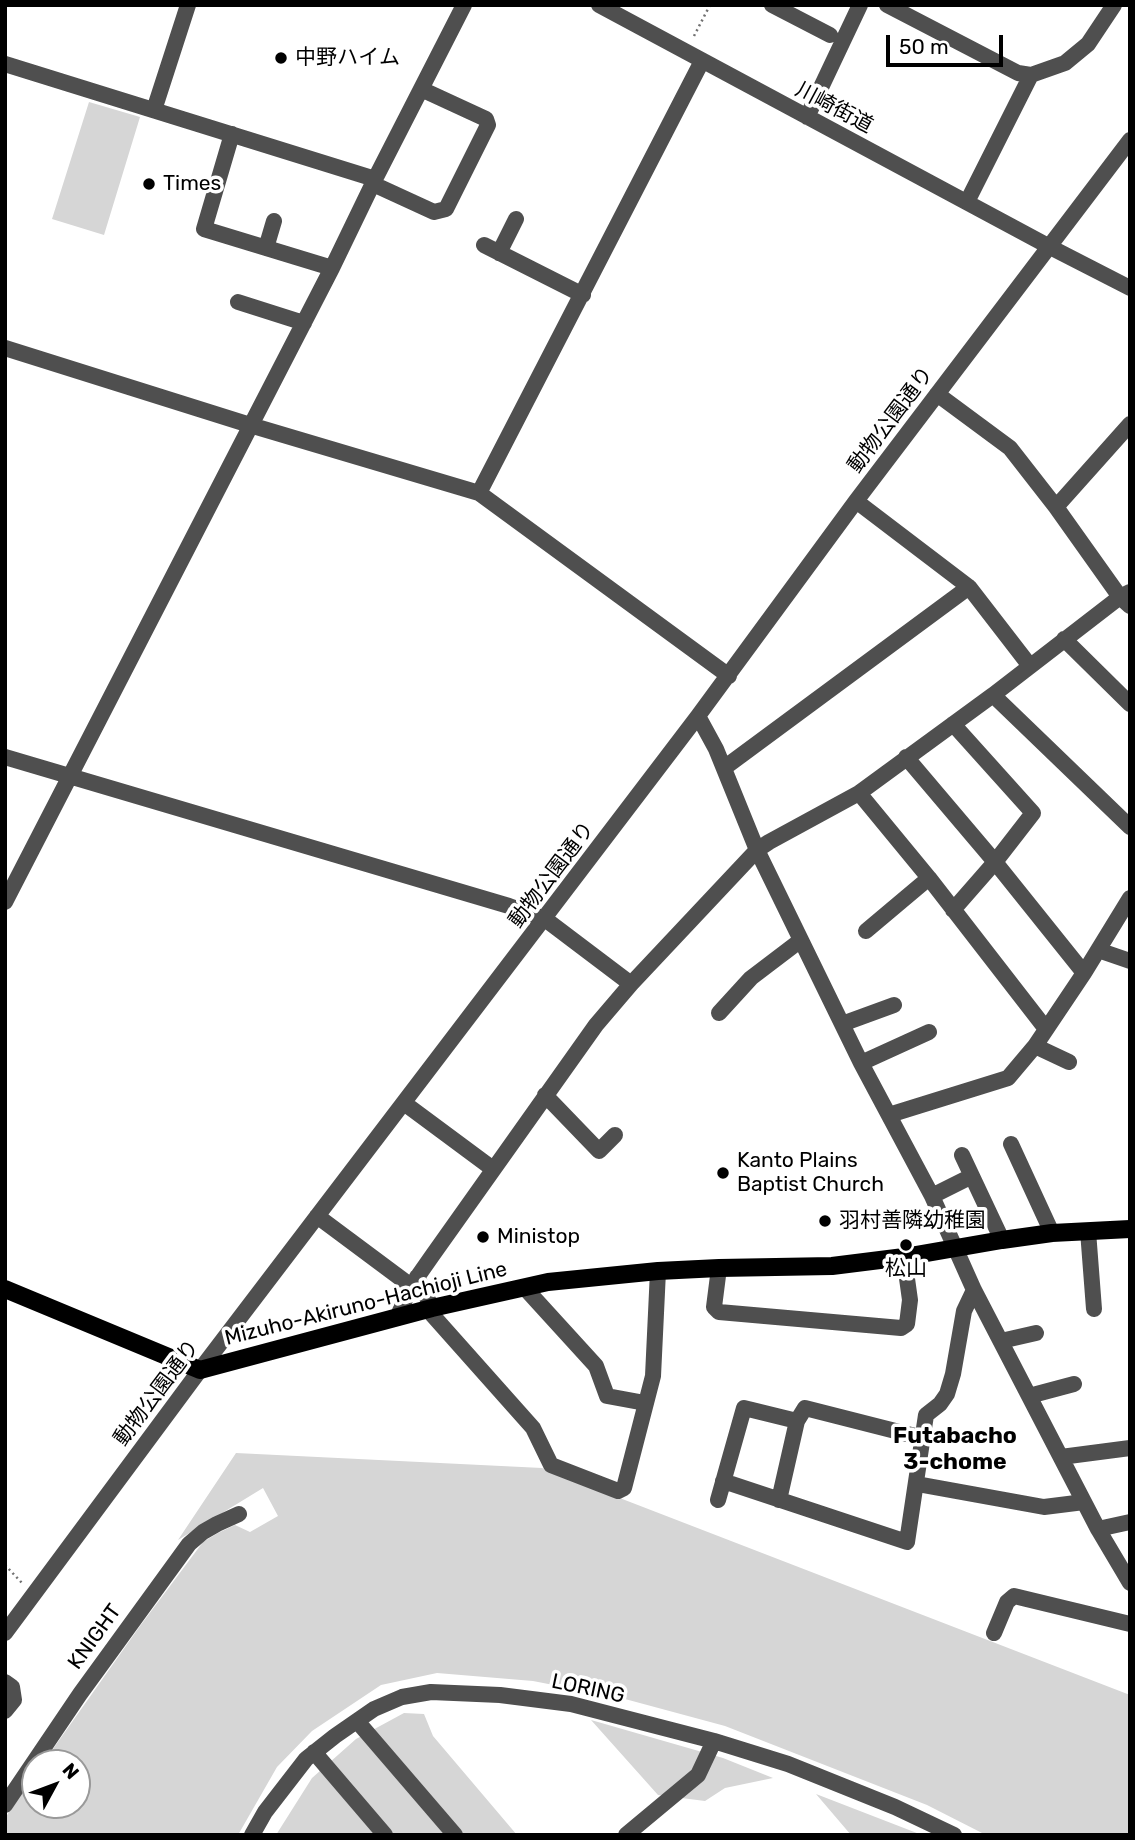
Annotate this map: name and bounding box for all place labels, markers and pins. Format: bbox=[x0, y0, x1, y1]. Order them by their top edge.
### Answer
place label: 中野ハイム bbox=[295, 45, 400, 71]
marker: 中野ハイム bbox=[273, 50, 289, 66]
place label: Times bbox=[163, 171, 221, 197]
marker: Times bbox=[141, 176, 157, 192]
place label: Kanto Plains Baptist Church bbox=[737, 1148, 884, 1198]
marker: Kanto Plains Baptist Church bbox=[715, 1165, 731, 1181]
place label: 羽村善隣幼稚園 bbox=[839, 1208, 986, 1234]
marker: 羽村善隣幼稚園 bbox=[817, 1213, 833, 1229]
place label: Ministop bbox=[497, 1224, 580, 1250]
marker: Ministop bbox=[475, 1229, 491, 1245]
marker: 松山 bbox=[898, 1237, 914, 1253]
place label: 松山 bbox=[885, 1256, 927, 1282]

